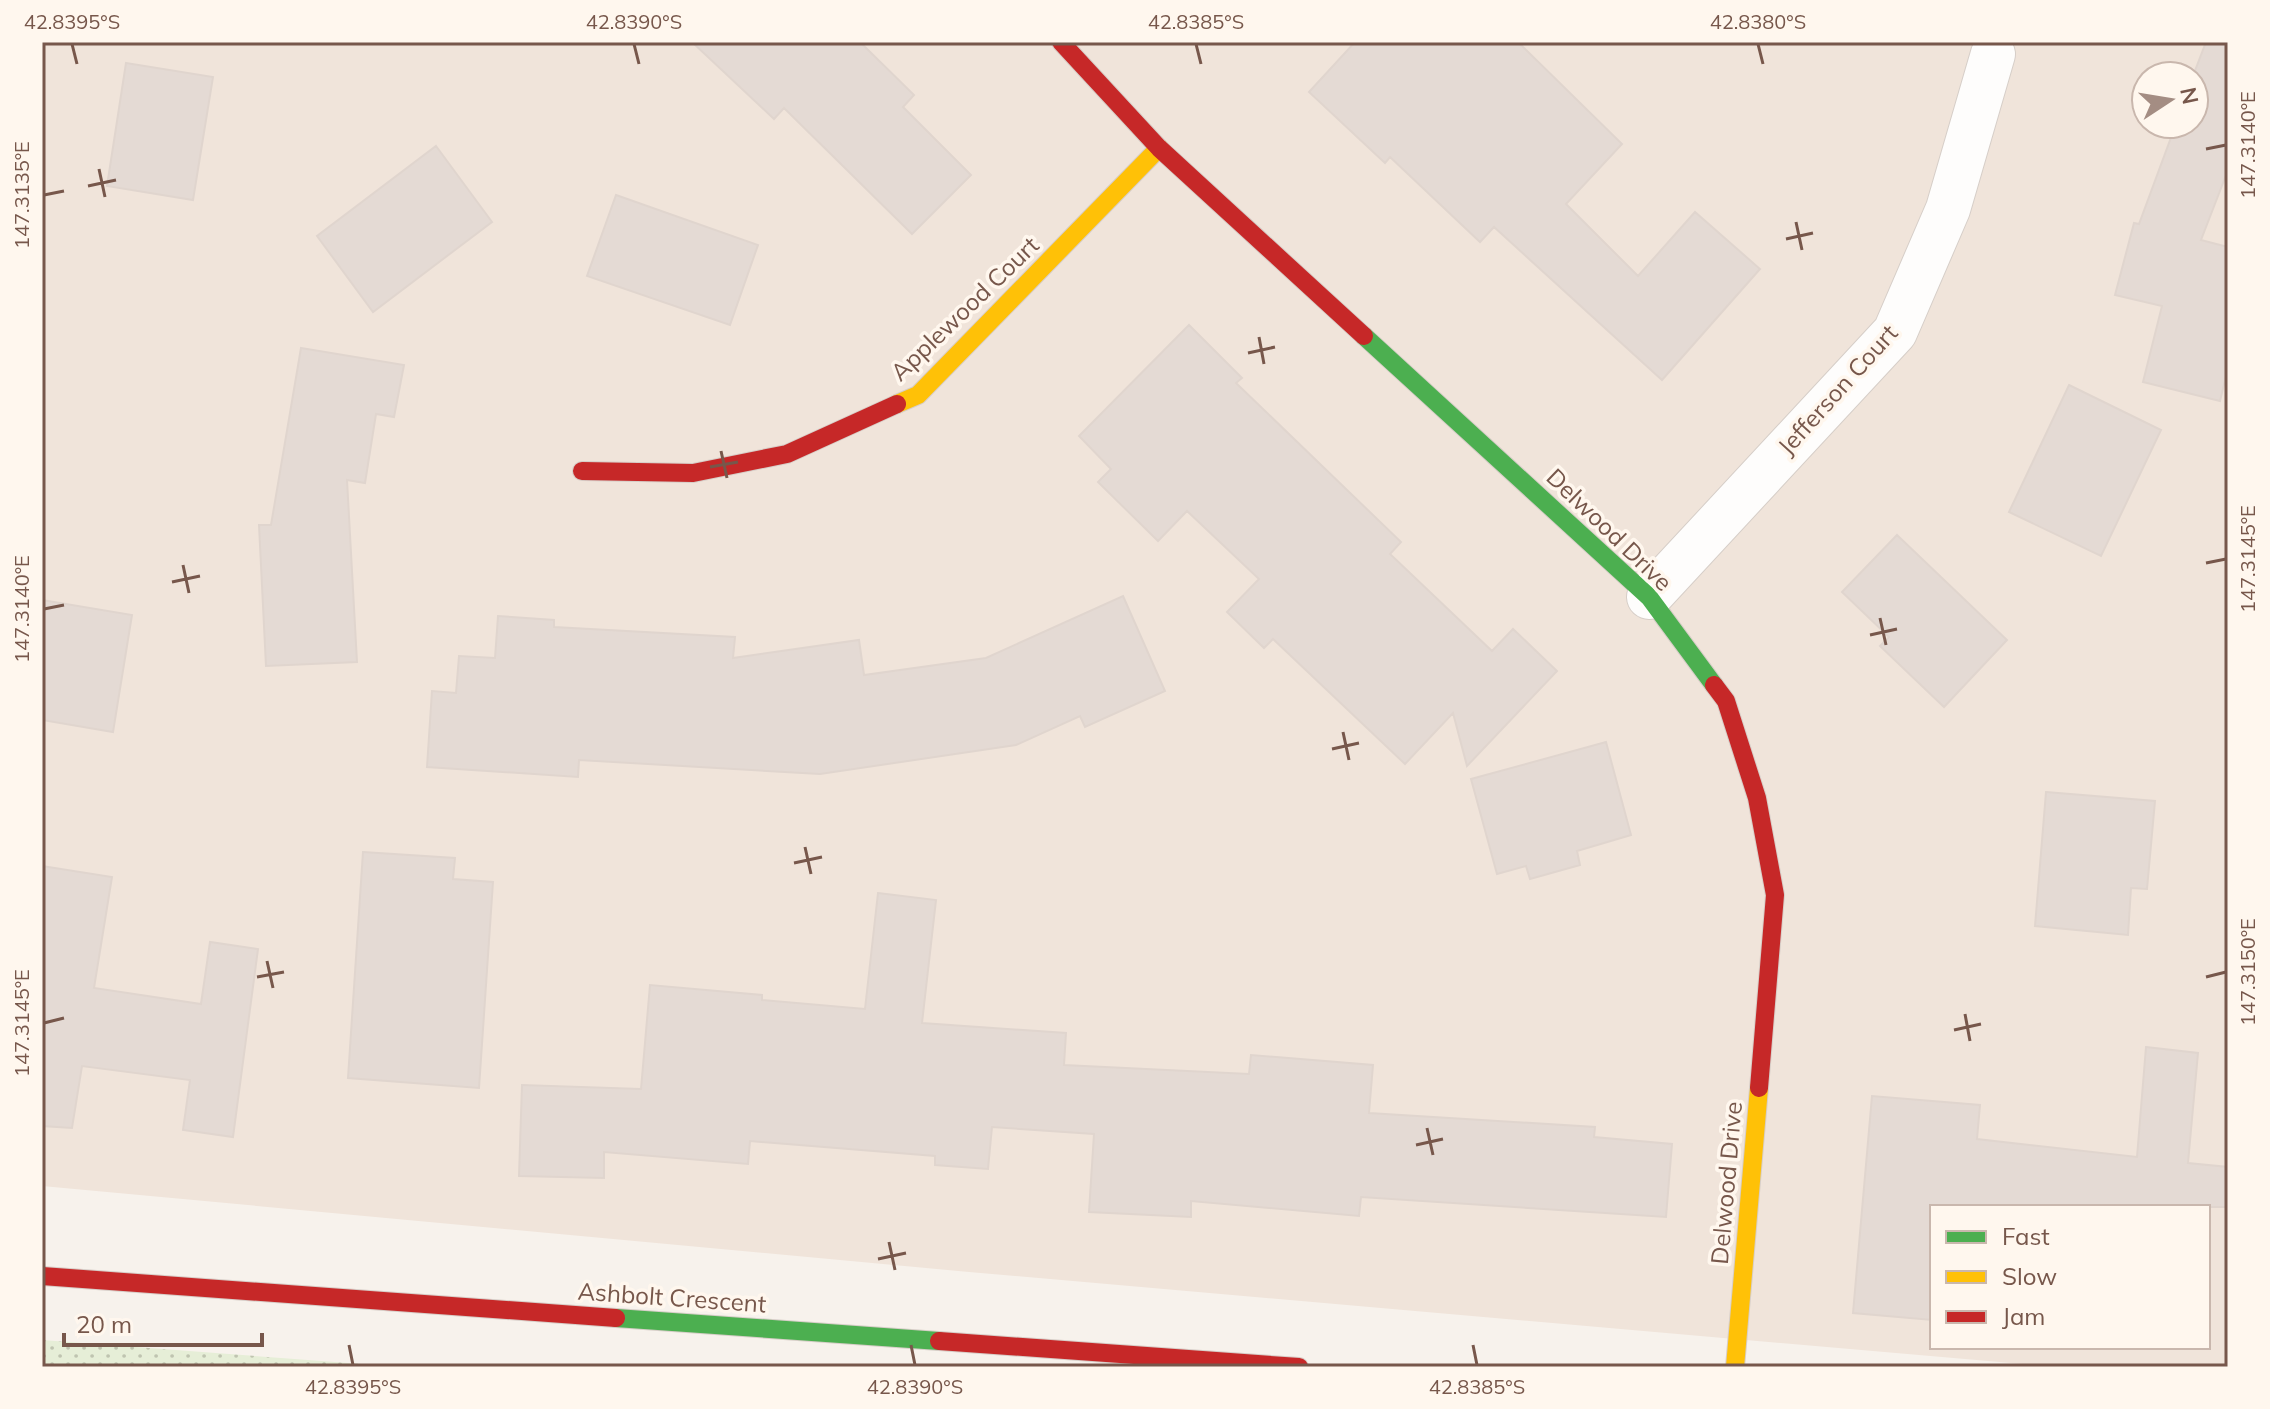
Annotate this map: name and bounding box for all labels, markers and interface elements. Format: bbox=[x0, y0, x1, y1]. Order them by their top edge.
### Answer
text: 42.8395°S bbox=[24, 9, 120, 34]
text: 42.8390°S bbox=[586, 9, 682, 34]
text: 42.8385°S bbox=[1148, 9, 1244, 34]
text: 42.8380°S bbox=[1710, 9, 1806, 34]
north arrow bbox=[2130, 60, 2210, 140]
text: N bbox=[2174, 85, 2205, 107]
text: 147.3140°E bbox=[2235, 91, 2260, 199]
text: 147.3135°E bbox=[9, 141, 34, 249]
street label: Applewood Court bbox=[884, 230, 1045, 387]
street label: Jefferson Court bbox=[1771, 318, 1904, 461]
street label: Delwood Drive bbox=[1540, 462, 1679, 597]
text: 147.3145°E bbox=[2235, 505, 2260, 613]
text: 147.3140°E bbox=[9, 555, 34, 663]
text: 147.3150°E bbox=[2235, 918, 2260, 1026]
text: 147.3145°E bbox=[9, 969, 34, 1077]
street label: Delwood Drive bbox=[1704, 1100, 1748, 1266]
legend bbox=[1930, 1205, 2210, 1349]
text: Fast bbox=[2002, 1221, 2050, 1251]
text: Slow bbox=[2002, 1261, 2057, 1291]
street label: Ashbolt Crescent bbox=[577, 1275, 767, 1319]
scale bar bbox=[64, 1297, 262, 1347]
text: Jam bbox=[2002, 1301, 2045, 1331]
text: 20 m bbox=[76, 1309, 132, 1339]
text: 42.8395°S bbox=[305, 1374, 401, 1399]
text: 42.8390°S bbox=[867, 1374, 963, 1399]
text: 42.8385°S bbox=[1429, 1374, 1525, 1399]

